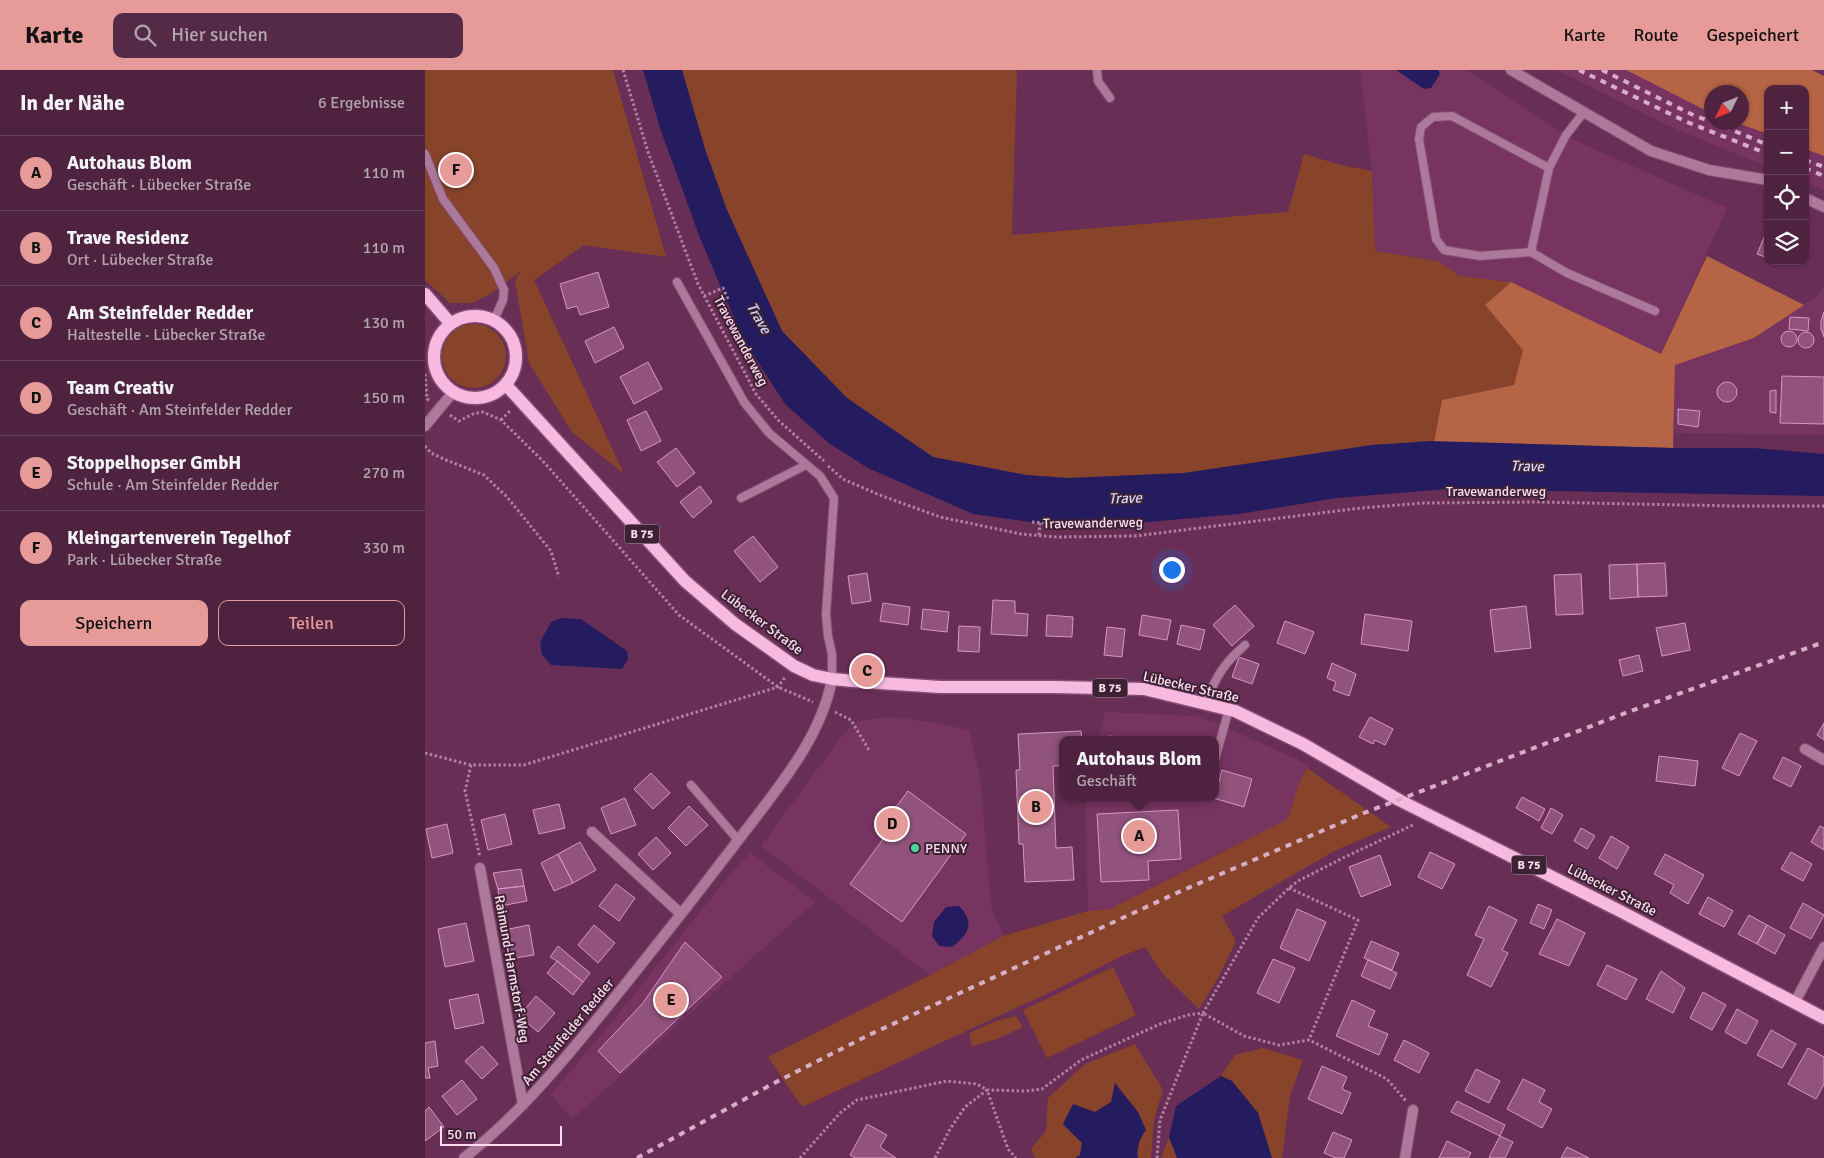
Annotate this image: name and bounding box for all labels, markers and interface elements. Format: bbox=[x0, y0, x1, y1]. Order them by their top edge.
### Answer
search box bbox=[113, 13, 463, 58]
text: Karte bbox=[25, 20, 83, 50]
icon: search bbox=[131, 21, 159, 49]
text: Hier suchen bbox=[171, 23, 268, 47]
text: Karte bbox=[1564, 24, 1606, 46]
text: Route bbox=[1634, 24, 1679, 46]
text: Gespeichert bbox=[1707, 24, 1799, 46]
north arrow bbox=[1704, 85, 1749, 130]
map controls bbox=[1764, 85, 1809, 265]
button: + bbox=[1764, 85, 1809, 130]
text: In der Nähe bbox=[20, 90, 125, 116]
text: 6 Ergebnisse bbox=[318, 93, 405, 113]
button: − bbox=[1764, 130, 1809, 175]
text: Autohaus Blom bbox=[67, 151, 192, 175]
pin: F bbox=[440, 151, 472, 189]
text: A bbox=[31, 163, 41, 183]
text: 110 m bbox=[363, 163, 405, 183]
text: Geschäft · Lübecker Straße bbox=[67, 175, 251, 195]
button: locate bbox=[1764, 175, 1809, 220]
button: layers bbox=[1764, 220, 1809, 265]
text: Trave Residenz bbox=[67, 226, 189, 250]
text: B bbox=[31, 238, 41, 258]
text: 110 m bbox=[363, 238, 405, 258]
text: Ort · Lübecker Straße bbox=[67, 250, 214, 270]
street label: Travewanderweg bbox=[710, 293, 772, 389]
water label: Trave bbox=[743, 299, 776, 338]
text: Am Steinfelder Redder bbox=[67, 301, 253, 325]
text: C bbox=[31, 313, 41, 333]
text: 130 m bbox=[363, 313, 405, 333]
text: Haltestelle · Lübecker Straße bbox=[67, 325, 265, 345]
text: Team Creativ bbox=[67, 376, 174, 400]
text: D bbox=[31, 388, 41, 408]
text: 150 m bbox=[363, 388, 405, 408]
text: Geschäft · Am Steinfelder Redder bbox=[67, 400, 292, 420]
text: Stoppelhopser GmbH bbox=[67, 451, 241, 475]
water label: Trave bbox=[1510, 457, 1545, 475]
text: E bbox=[31, 463, 41, 483]
text: 270 m bbox=[363, 463, 405, 483]
text: Schule · Am Steinfelder Redder bbox=[67, 475, 279, 495]
street label: Travewanderweg bbox=[1446, 483, 1546, 500]
water label: Trave bbox=[1108, 488, 1144, 508]
street label: Travewanderweg bbox=[1043, 514, 1143, 532]
road number: B 75 bbox=[625, 524, 659, 544]
text: Kleingartenverein Tegelhof bbox=[67, 526, 290, 550]
text: F bbox=[32, 538, 40, 558]
text: 330 m bbox=[363, 538, 405, 558]
text: Park · Lübecker Straße bbox=[67, 550, 222, 570]
your location bbox=[1159, 557, 1185, 583]
street label: Lübecker Straße bbox=[718, 586, 806, 658]
button: Speichern bbox=[20, 600, 208, 646]
button: Teilen bbox=[218, 600, 405, 646]
pin: C bbox=[851, 652, 883, 690]
street label: Lübecker Straße bbox=[1141, 668, 1241, 706]
road number: B 75 bbox=[1093, 678, 1127, 698]
popup bbox=[1059, 736, 1219, 801]
text: Autohaus Blom bbox=[1077, 747, 1201, 771]
text: Geschäft bbox=[1077, 771, 1137, 791]
pin: B bbox=[1020, 788, 1052, 826]
pin: D bbox=[876, 805, 908, 843]
pin: A bbox=[1123, 817, 1155, 855]
place label: PENNY bbox=[925, 840, 967, 857]
marker: PENNY bbox=[909, 842, 921, 854]
road number: B 75 bbox=[1511, 856, 1547, 874]
street label: Lübecker Straße bbox=[1564, 860, 1660, 920]
street label: Raimund-Harmstorf-Weg bbox=[491, 894, 533, 1044]
street label: Am Steinfelder Redder bbox=[518, 974, 618, 1089]
pin: E bbox=[655, 981, 687, 1019]
scale bar bbox=[440, 1123, 563, 1146]
text: 50 m bbox=[447, 1126, 476, 1143]

